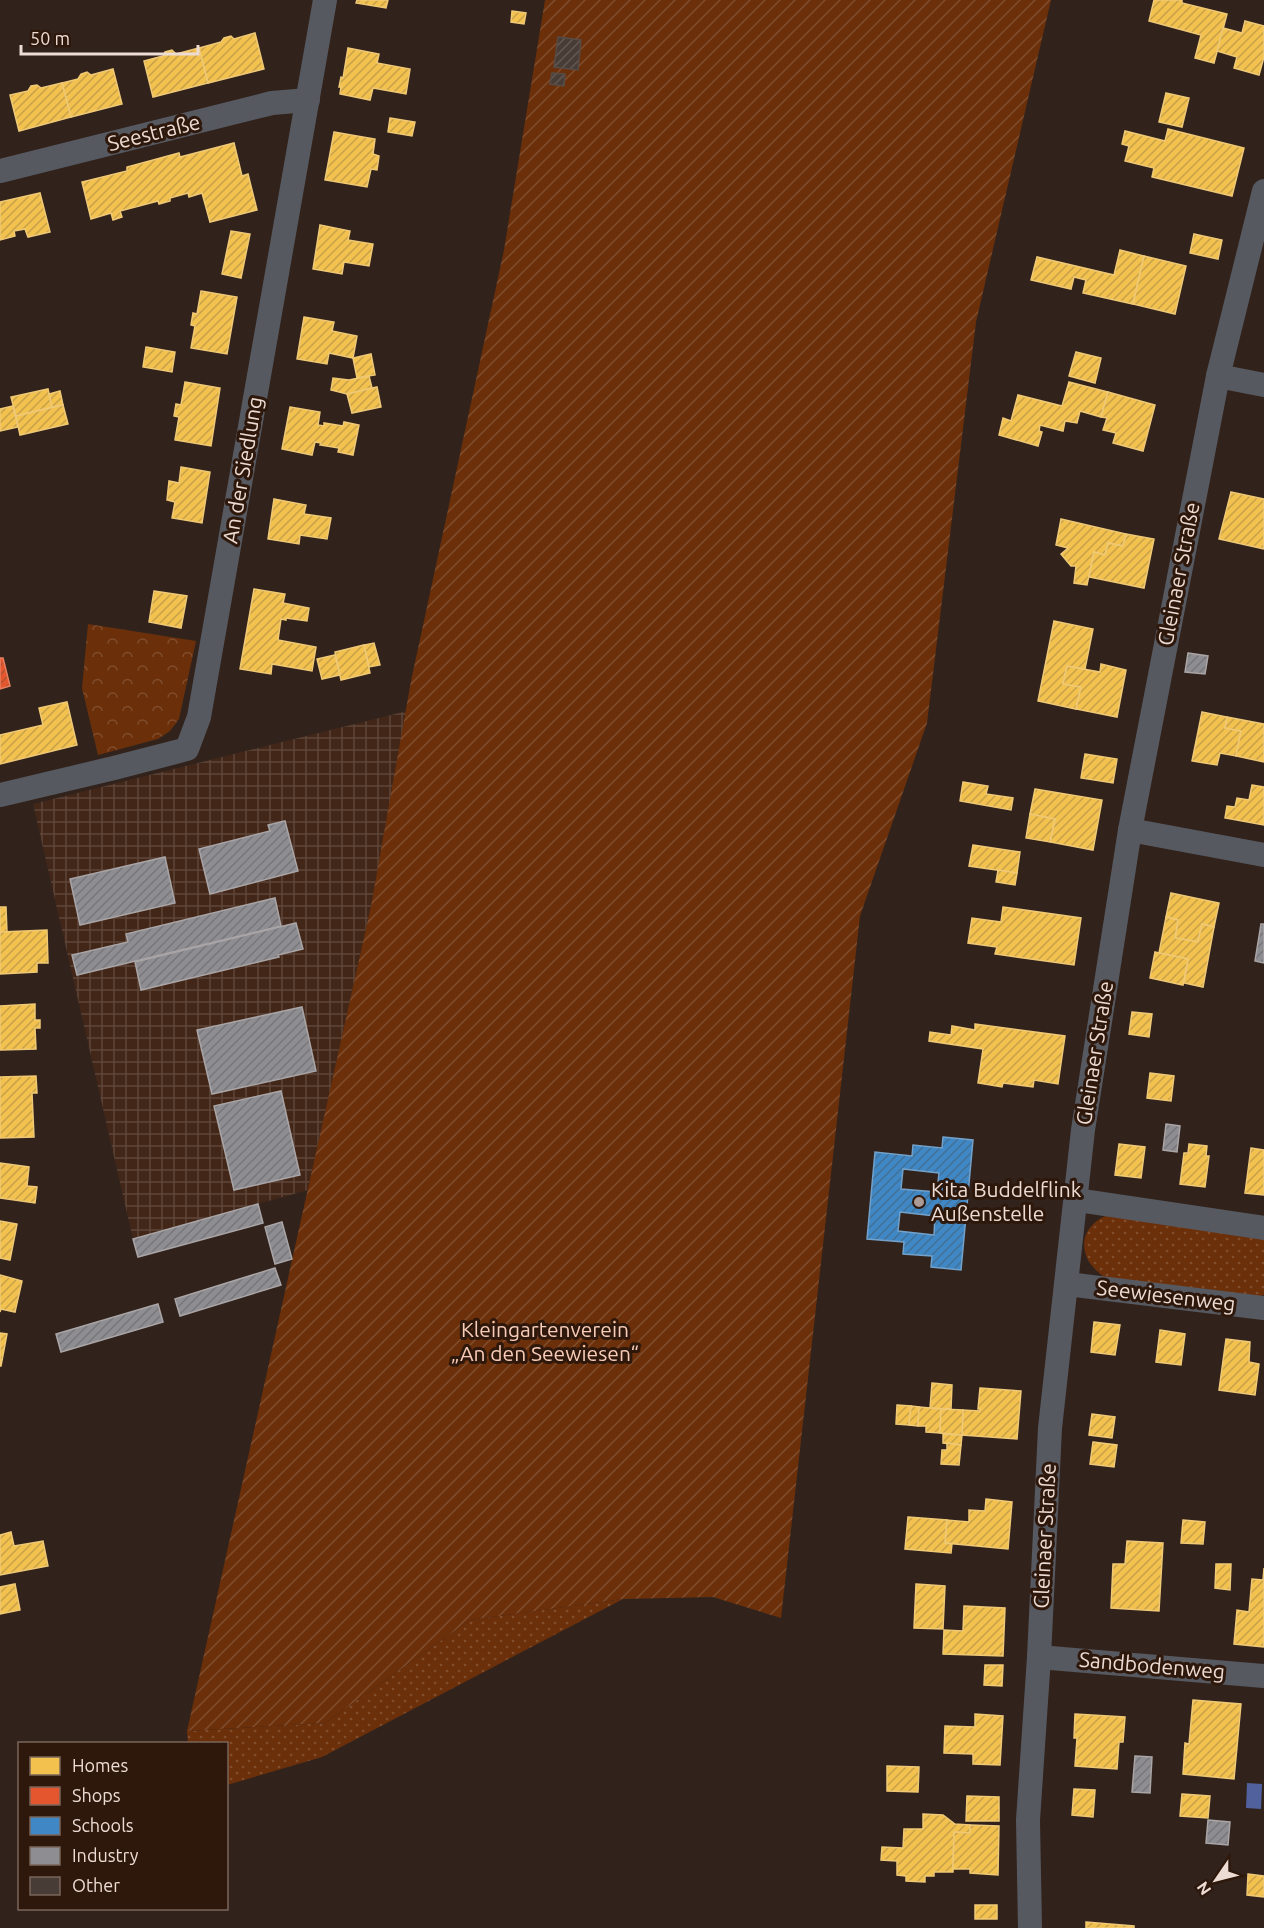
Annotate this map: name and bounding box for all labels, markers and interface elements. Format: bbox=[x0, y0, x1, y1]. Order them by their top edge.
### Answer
scale bar bbox=[21, 18, 198, 56]
text: 50 m bbox=[30, 28, 70, 48]
street label: Seestraße bbox=[105, 109, 203, 155]
street label: An der Siedlung bbox=[217, 395, 267, 545]
street label: Gleinaer Straße bbox=[1152, 500, 1204, 648]
street label: Gleinaer Straße bbox=[1071, 979, 1117, 1127]
place label: Kita Buddelflink Außenstelle bbox=[931, 1177, 1082, 1225]
marker: Kita Buddelflink Außenstelle bbox=[912, 1195, 926, 1209]
street label: Seewiesenweg bbox=[1095, 1275, 1237, 1315]
park label: Kleingartenverein „An den Seewiesen“ bbox=[451, 1317, 639, 1365]
street label: Gleinaer Straße bbox=[1028, 1463, 1060, 1609]
street label: Sandbodenweg bbox=[1078, 1647, 1226, 1683]
legend bbox=[18, 1742, 228, 1910]
text: Homes bbox=[72, 1755, 129, 1775]
text: Shops bbox=[72, 1785, 121, 1805]
text: Schools bbox=[72, 1815, 134, 1835]
text: Industry bbox=[72, 1845, 139, 1865]
north arrow bbox=[1186, 1850, 1246, 1910]
text: Other bbox=[72, 1875, 120, 1895]
text: N bbox=[1193, 1879, 1215, 1899]

